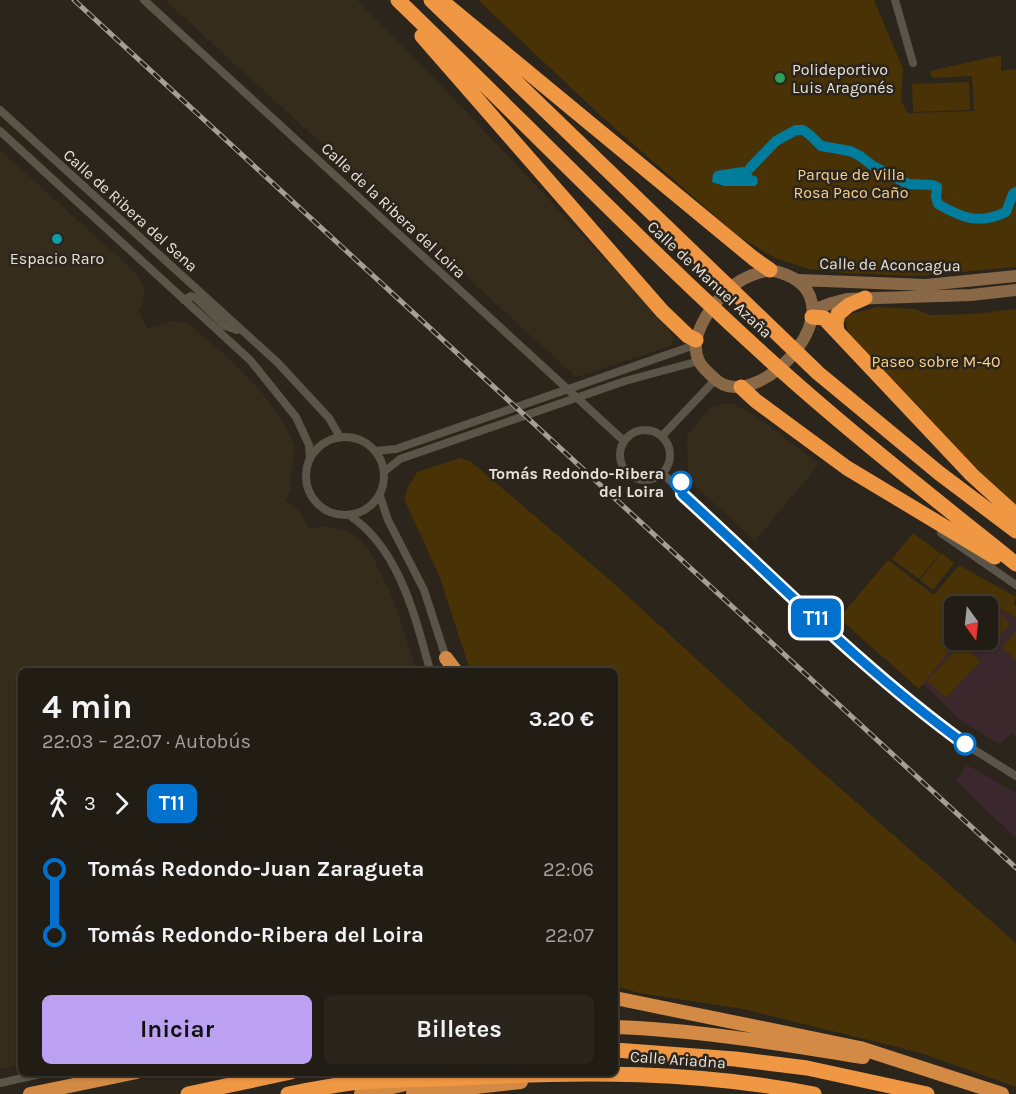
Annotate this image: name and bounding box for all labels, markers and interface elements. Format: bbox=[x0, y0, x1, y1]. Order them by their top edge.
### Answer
place label: Polideportivo Luis Aragonés bbox=[792, 60, 894, 97]
marker: Polideportivo Luis Aragonés bbox=[773, 71, 787, 85]
street label: Calle de la Ribera del Loira bbox=[318, 138, 470, 282]
street label: Calle de Ribera del Sena bbox=[60, 145, 202, 276]
park label: Parque de Villa Rosa Paco Caño bbox=[793, 165, 909, 202]
street label: Calle de Manuel Azaña bbox=[643, 217, 776, 342]
marker: Espacio Raro bbox=[50, 232, 64, 246]
place label: Espacio Raro bbox=[10, 249, 104, 268]
street label: Calle de Aconcagua bbox=[819, 254, 961, 275]
park label: Paseo sobre M-40 bbox=[872, 352, 1000, 371]
place label: Tomás Redondo-Ribera del Loira bbox=[489, 464, 664, 501]
marker: Tomás Redondo-Ribera del Loira bbox=[670, 471, 692, 493]
north arrow bbox=[944, 596, 998, 650]
map controls bbox=[944, 596, 998, 650]
line badge: T11 bbox=[782, 598, 850, 638]
text: T11 bbox=[803, 606, 829, 630]
text: 4 min bbox=[42, 688, 133, 726]
text: 3.20 € bbox=[529, 706, 594, 732]
text: 22:03 – 22:07 · Autobús bbox=[42, 730, 251, 753]
unlabelled marker bbox=[954, 733, 976, 755]
icon: walk bbox=[42, 787, 75, 820]
icon: forward bbox=[105, 787, 138, 820]
text: T11 bbox=[159, 791, 185, 815]
text: 3 bbox=[84, 792, 96, 815]
text: Tomás Redondo-Juan Zaragueta bbox=[88, 856, 424, 882]
text: 22:06 bbox=[543, 858, 594, 881]
text: Tomás Redondo-Ribera del Loira bbox=[88, 922, 424, 948]
text: 22:07 bbox=[545, 924, 594, 947]
button: Iniciar bbox=[42, 995, 312, 1064]
button: Billetes bbox=[324, 995, 594, 1064]
street label: Calle Ariadna bbox=[629, 1047, 727, 1072]

